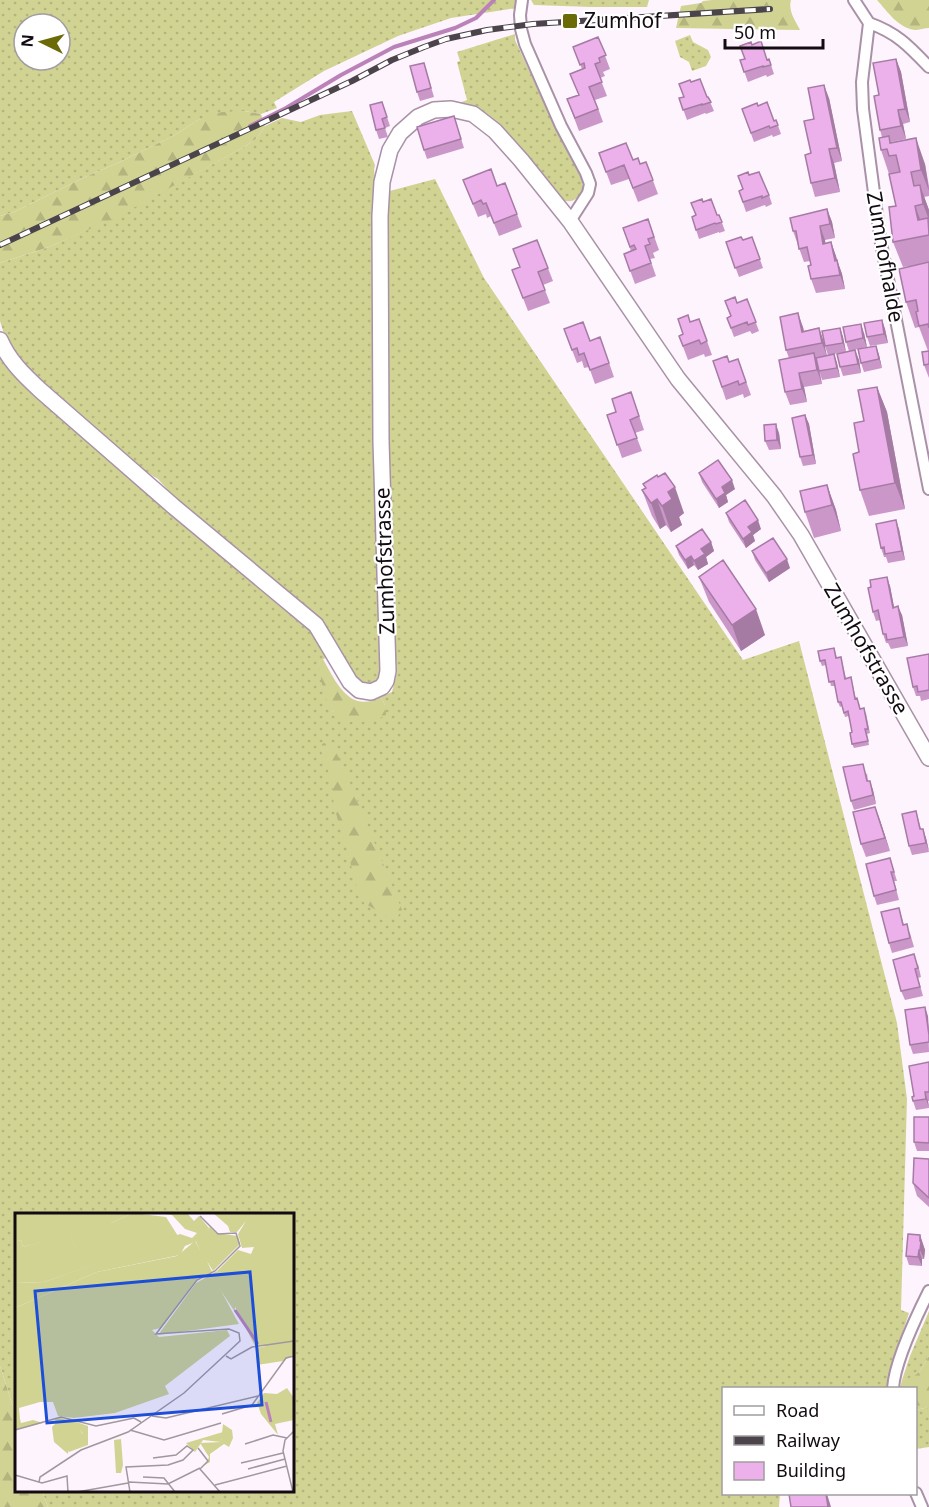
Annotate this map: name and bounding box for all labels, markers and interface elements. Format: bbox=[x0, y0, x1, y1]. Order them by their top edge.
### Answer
place label: Zumhof bbox=[584, 6, 663, 34]
north arrow bbox=[12, 12, 72, 72]
marker: Zumhof bbox=[561, 12, 579, 30]
scale bar bbox=[725, 12, 822, 50]
text: 50 m bbox=[734, 20, 776, 44]
text: N bbox=[16, 33, 39, 48]
street label: Zumhofhalde bbox=[861, 189, 911, 324]
street label: Zumhofstrasse bbox=[367, 487, 401, 635]
street label: Zumhofstrasse bbox=[818, 578, 916, 719]
inset map bbox=[15, 1213, 294, 1492]
legend bbox=[722, 1387, 917, 1495]
text: Road bbox=[776, 1398, 819, 1422]
text: Railway bbox=[776, 1428, 841, 1452]
text: Building bbox=[776, 1458, 846, 1482]

